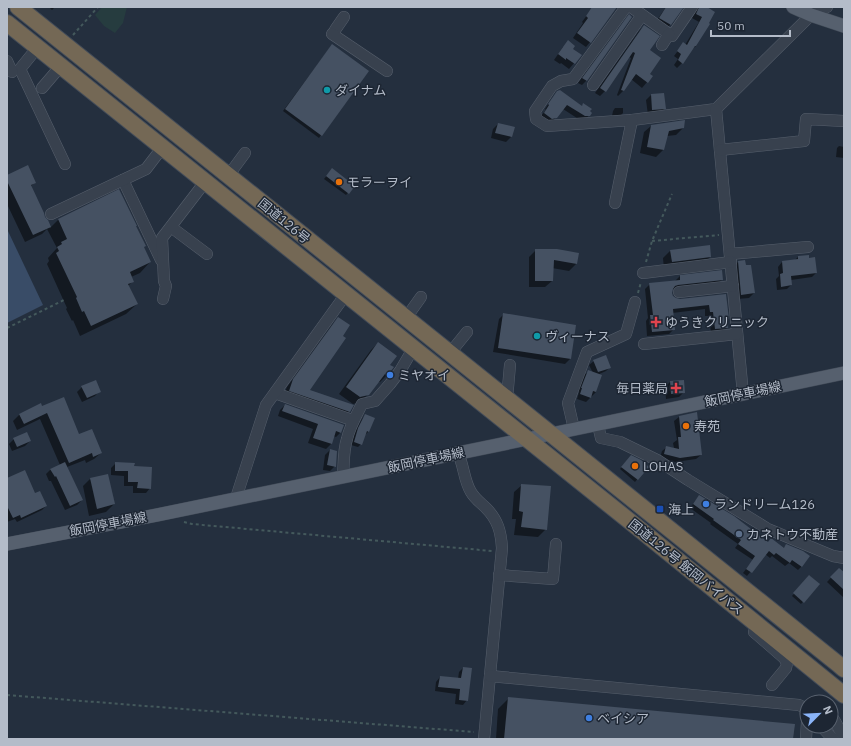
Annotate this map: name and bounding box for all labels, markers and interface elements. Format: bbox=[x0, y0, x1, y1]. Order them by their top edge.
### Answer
scale bar bbox=[711, 12, 790, 38]
text: 50 m bbox=[717, 18, 745, 33]
place label: ダイナム bbox=[335, 82, 386, 99]
marker: ダイナム bbox=[322, 85, 332, 95]
place label: モラーヲイ bbox=[347, 174, 412, 191]
marker: モラーヲイ bbox=[334, 177, 344, 187]
street label: 国道126号 bbox=[254, 195, 314, 247]
place label: ゆうきクリニック bbox=[665, 314, 769, 331]
marker: ゆうきクリニック bbox=[650, 316, 662, 328]
place label: ヴィーナス bbox=[545, 328, 610, 345]
marker: ヴィーナス bbox=[532, 331, 542, 341]
place label: ミヤオイ bbox=[398, 367, 450, 384]
marker: ミヤオイ bbox=[385, 370, 395, 380]
street label: 飯岡停車場線 bbox=[703, 378, 783, 410]
place label: 毎日薬局 bbox=[616, 380, 668, 397]
marker: 毎日薬局 bbox=[671, 383, 681, 393]
place label: 寿苑 bbox=[694, 418, 720, 435]
marker: 寿苑 bbox=[681, 421, 691, 431]
street label: 飯岡停車場線 bbox=[386, 444, 466, 476]
place label: LOHAS bbox=[643, 458, 683, 475]
marker: LOHAS bbox=[630, 461, 640, 471]
place label: ランドリーム126 bbox=[714, 496, 815, 513]
marker: ランドリーム126 bbox=[701, 499, 711, 509]
place label: 海上 bbox=[668, 501, 694, 518]
marker: 海上 bbox=[655, 504, 665, 514]
street label: 飯岡停車場線 bbox=[68, 508, 148, 540]
street label: 国道126号 飯岡バイパス bbox=[625, 515, 747, 619]
place label: カネトウ不動産 bbox=[747, 526, 838, 543]
marker: カネトウ不動産 bbox=[734, 529, 744, 539]
north arrow bbox=[799, 694, 839, 734]
text: N bbox=[820, 703, 836, 716]
place label: ベイシア bbox=[597, 710, 649, 727]
marker: ベイシア bbox=[584, 713, 594, 723]

